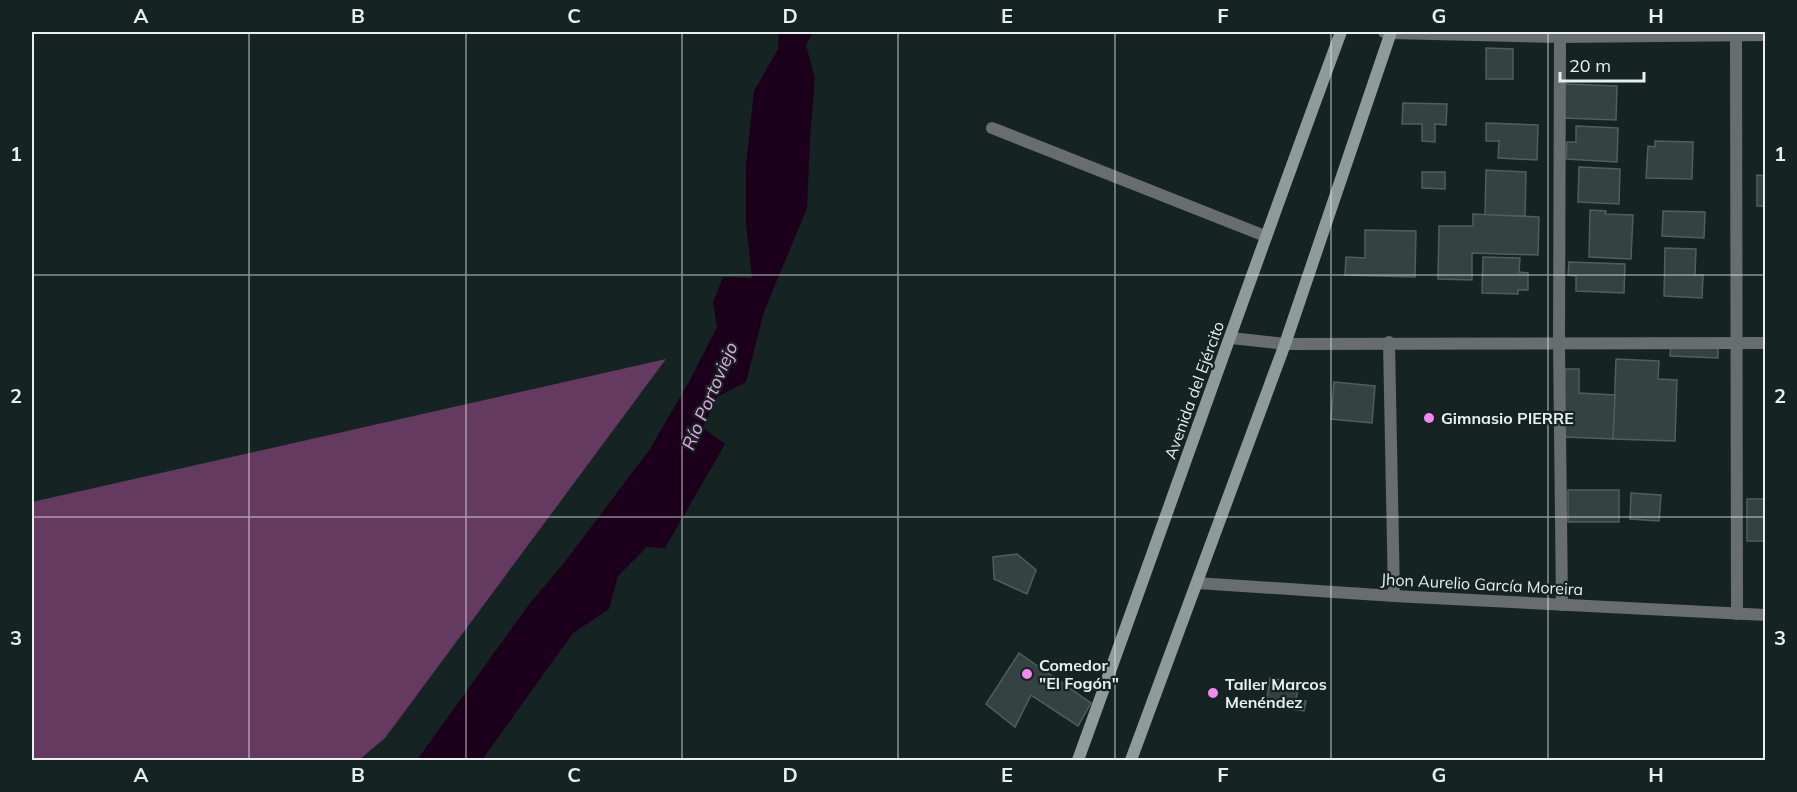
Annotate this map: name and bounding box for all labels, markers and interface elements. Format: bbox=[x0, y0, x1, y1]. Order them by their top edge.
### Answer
text: A bbox=[134, 3, 149, 28]
text: B bbox=[351, 3, 365, 28]
text: C bbox=[567, 3, 581, 28]
text: D bbox=[782, 3, 798, 28]
text: E bbox=[1001, 3, 1013, 28]
text: F bbox=[1217, 3, 1229, 28]
text: G bbox=[1432, 3, 1446, 28]
text: H bbox=[1648, 3, 1664, 28]
scale bar bbox=[1560, 45, 1644, 83]
text: 20 m bbox=[1569, 54, 1611, 77]
text: 1 bbox=[10, 141, 22, 166]
text: 1 bbox=[1774, 141, 1786, 166]
street label: Avenida del Ejército bbox=[1160, 318, 1228, 462]
water label: Río Portoviejo bbox=[677, 338, 743, 453]
text: 2 bbox=[10, 383, 22, 408]
text: 2 bbox=[1774, 383, 1786, 408]
place label: Gimnasio PIERRE bbox=[1441, 408, 1574, 428]
marker: Gimnasio PIERRE bbox=[1422, 411, 1436, 425]
street label: Jhon Aurelio García Moreira bbox=[1380, 569, 1584, 599]
text: 3 bbox=[10, 625, 22, 650]
text: 3 bbox=[1774, 625, 1786, 650]
place label: Comedor "El Fogón" bbox=[1039, 655, 1119, 693]
marker: Comedor "El Fogón" bbox=[1020, 667, 1034, 681]
place label: Taller Marcos Menéndez bbox=[1225, 674, 1327, 712]
marker: Taller Marcos Menéndez bbox=[1206, 686, 1220, 700]
text: A bbox=[134, 762, 149, 787]
text: B bbox=[351, 762, 365, 787]
text: C bbox=[567, 762, 581, 787]
text: D bbox=[782, 762, 798, 787]
text: E bbox=[1001, 762, 1013, 787]
text: F bbox=[1217, 762, 1229, 787]
text: G bbox=[1432, 762, 1446, 787]
text: H bbox=[1648, 762, 1664, 787]

